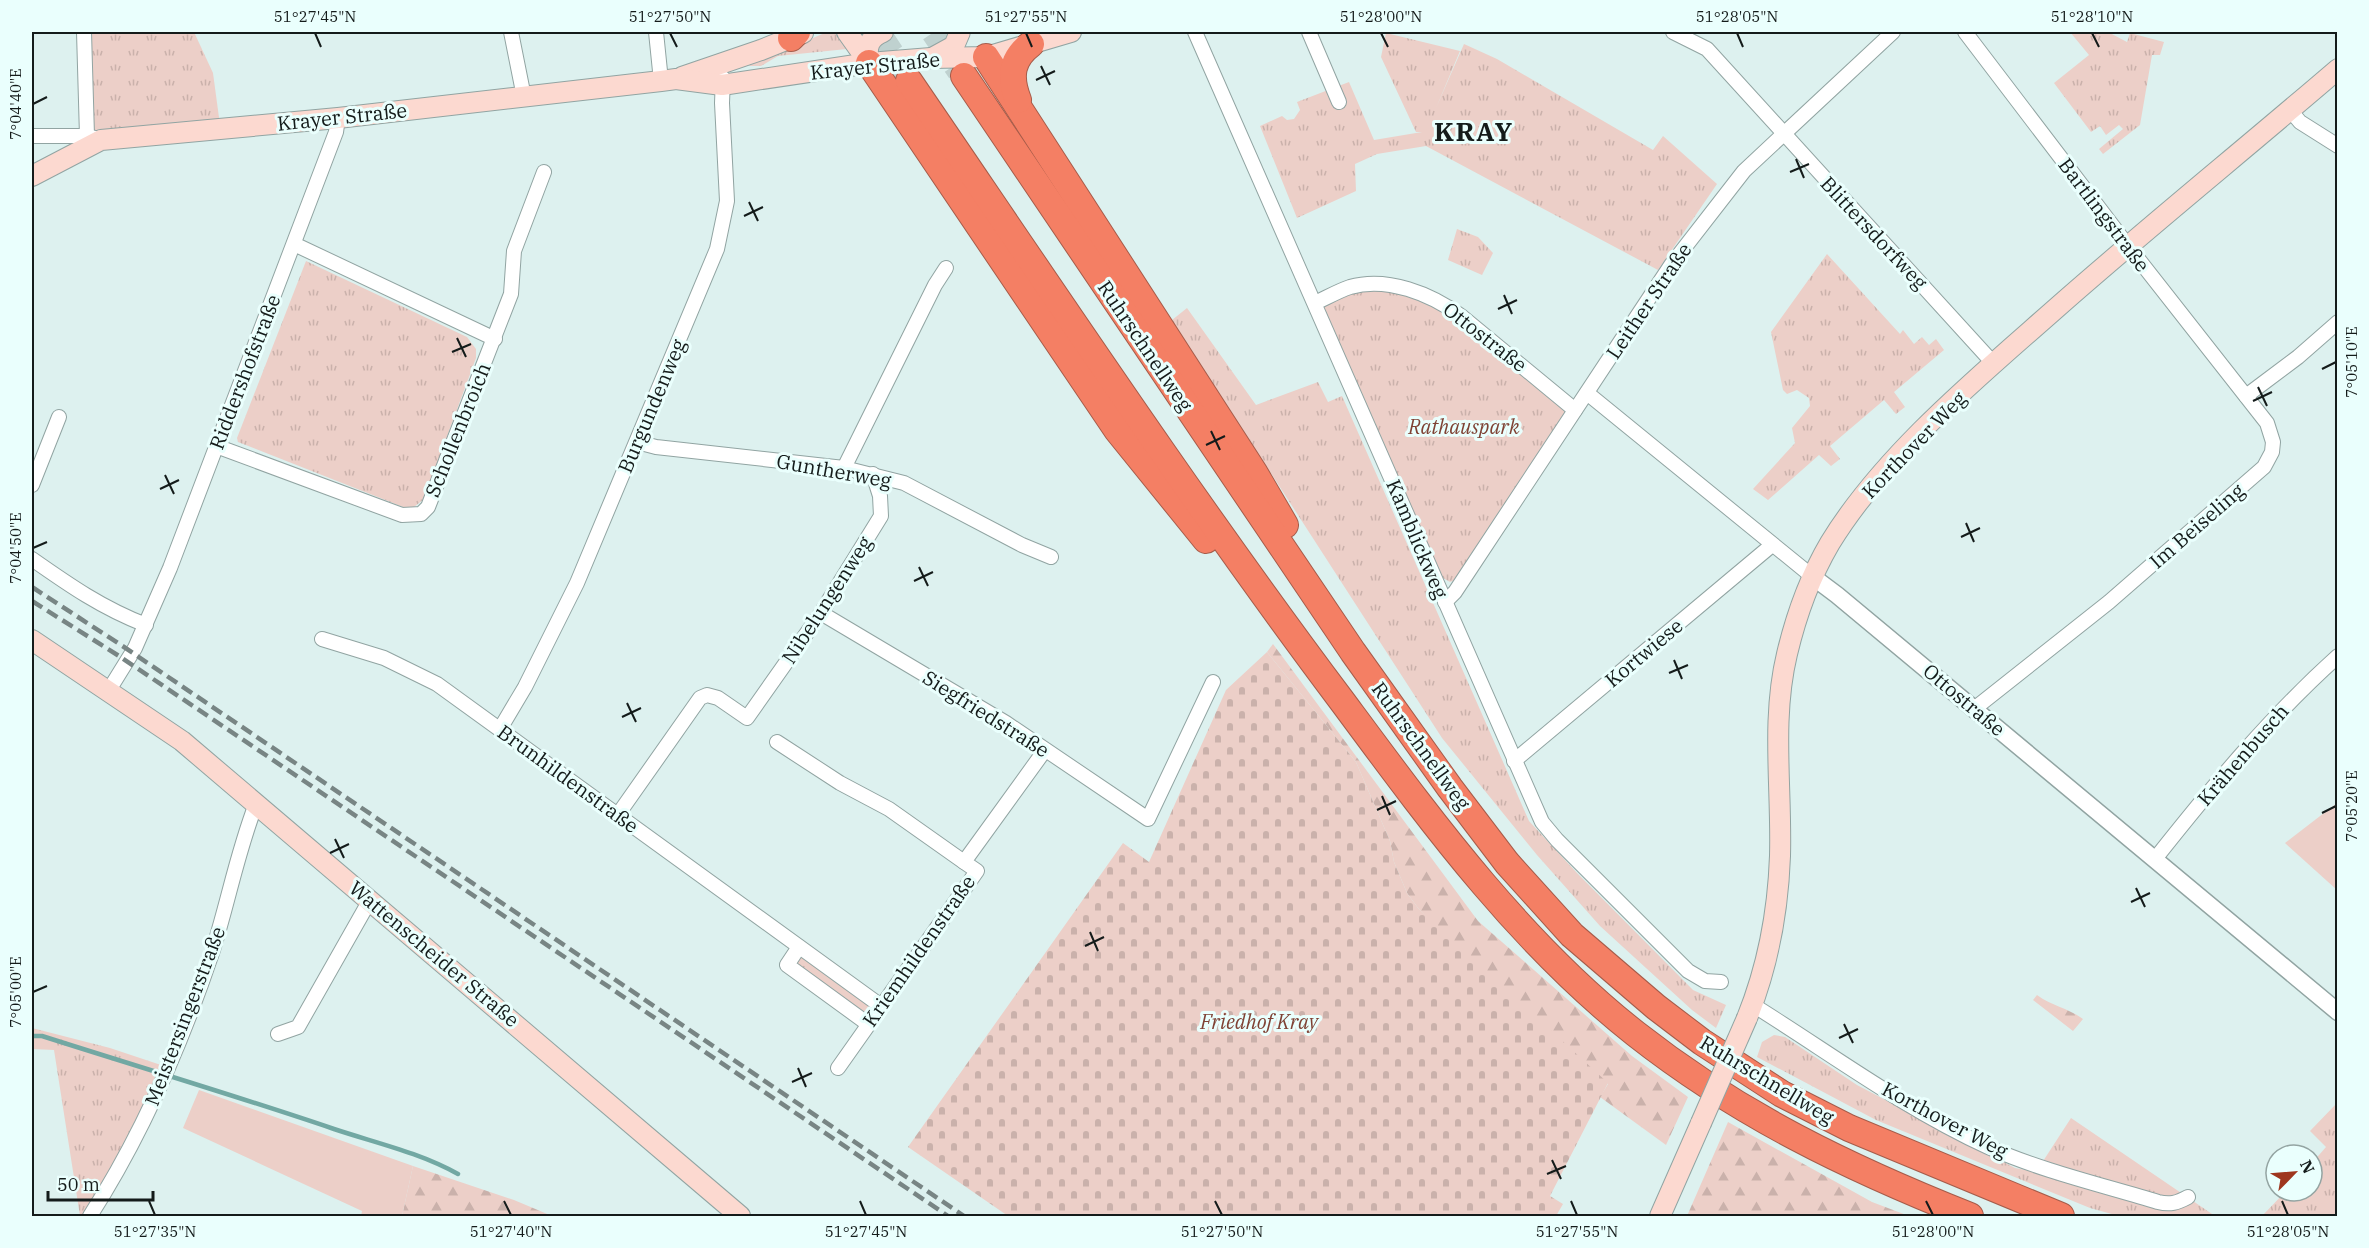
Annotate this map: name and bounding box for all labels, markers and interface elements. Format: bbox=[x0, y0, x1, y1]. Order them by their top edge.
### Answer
text: 51°27'45"N bbox=[274, 7, 356, 26]
text: 51°27'50"N bbox=[629, 7, 711, 26]
text: 51°27'55"N bbox=[985, 7, 1067, 26]
text: 51°28'00"N bbox=[1340, 7, 1422, 26]
text: 51°28'05"N bbox=[1696, 7, 1778, 26]
text: 51°28'10"N bbox=[2051, 7, 2133, 26]
street label: Krayer Straße bbox=[809, 45, 941, 86]
text: 7°04'40"E bbox=[6, 68, 25, 140]
street label: Krayer Straße bbox=[276, 96, 408, 137]
district label: KRAY bbox=[1434, 114, 1514, 148]
street label: Bartlingstraße bbox=[2053, 152, 2156, 277]
street label: Blittersdorfweg bbox=[1815, 170, 1934, 295]
street label: Leither Straße bbox=[1600, 237, 1697, 364]
street label: Ruhrschnellweg bbox=[1092, 275, 1199, 416]
street label: Riddershofstraße bbox=[203, 290, 287, 453]
street label: Ottostraße bbox=[1438, 295, 1533, 378]
text: 7°05'10"E bbox=[2342, 326, 2361, 398]
street label: Burgundenweg bbox=[611, 335, 692, 477]
street label: Schollenbroich bbox=[418, 359, 497, 501]
street label: Korthover Weg bbox=[1856, 385, 1972, 504]
park label: Rathauspark bbox=[1407, 413, 1520, 440]
street label: Guntherweg bbox=[774, 447, 894, 494]
street label: Kamblickweg bbox=[1380, 475, 1455, 603]
street label: Im Beiseling bbox=[2143, 477, 2250, 574]
text: 7°04'50"E bbox=[6, 512, 25, 584]
street label: Nibelungenweg bbox=[775, 531, 878, 669]
street label: Kortwiese bbox=[1599, 612, 1688, 693]
street label: Ottostraße bbox=[1918, 657, 2011, 742]
street label: Siegfriedstraße bbox=[918, 664, 1055, 763]
street label: Ruhrschnellweg bbox=[1366, 676, 1477, 815]
street label: Krähenbusch bbox=[2191, 698, 2294, 811]
street label: Brunhildenstraße bbox=[492, 718, 644, 839]
text: 7°05'20"E bbox=[2342, 770, 2361, 842]
street label: Kriemhildenstraße bbox=[856, 870, 981, 1032]
street label: Wattenscheider Straße bbox=[344, 874, 525, 1033]
street label: Meistersingerstraße bbox=[138, 922, 231, 1109]
text: 7°05'00"E bbox=[6, 956, 25, 1028]
park label: Friedhof Kray bbox=[1199, 1008, 1320, 1035]
street label: Ruhrschnellweg bbox=[1695, 1029, 1840, 1130]
street label: Korthover Weg bbox=[1877, 1075, 2013, 1164]
north arrow bbox=[2264, 1143, 2324, 1203]
text: N bbox=[2296, 1157, 2319, 1177]
scale bar bbox=[48, 1164, 153, 1202]
text: 50 m bbox=[57, 1173, 100, 1196]
text: 51°27'35"N bbox=[114, 1222, 196, 1241]
text: 51°27'40"N bbox=[470, 1222, 552, 1241]
text: 51°27'45"N bbox=[825, 1222, 907, 1241]
text: 51°27'50"N bbox=[1181, 1222, 1263, 1241]
text: 51°27'55"N bbox=[1536, 1222, 1618, 1241]
text: 51°28'00"N bbox=[1892, 1222, 1974, 1241]
text: 51°28'05"N bbox=[2247, 1222, 2329, 1241]

